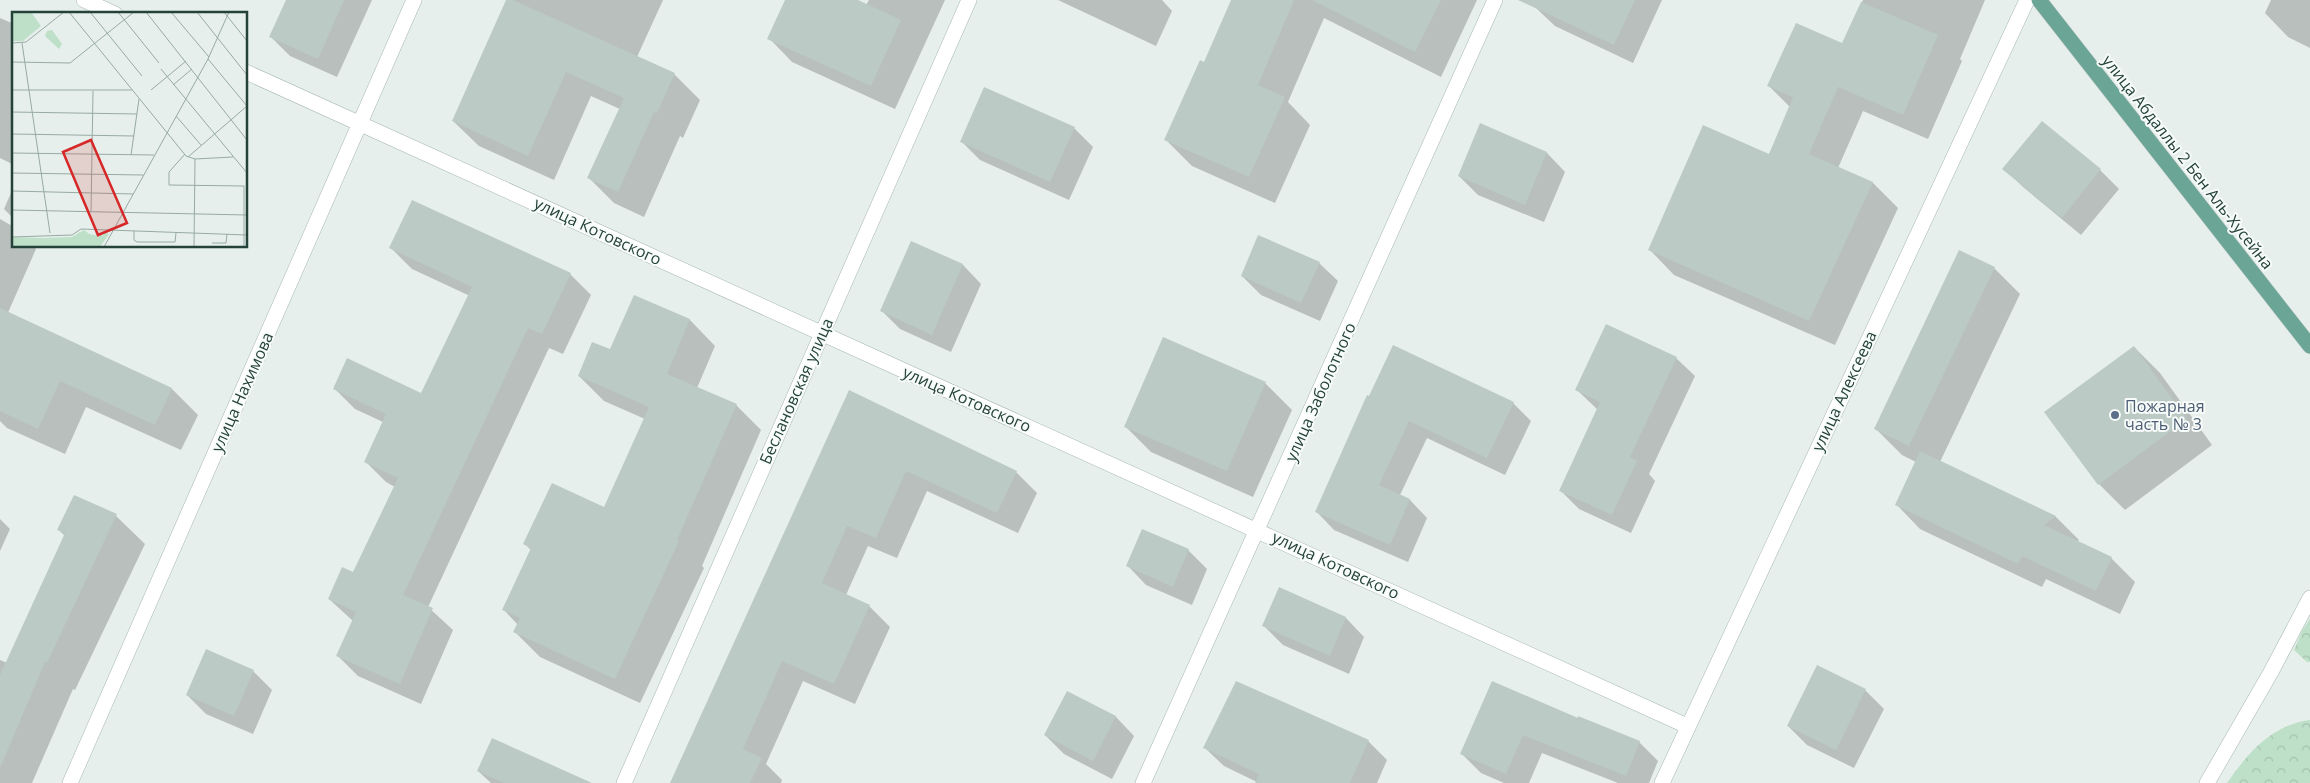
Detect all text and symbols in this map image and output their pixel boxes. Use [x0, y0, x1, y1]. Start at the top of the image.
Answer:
inset map [12, 12, 248, 248]
street label: улица Абдаллы 2 Бен Аль-Хусейна [2097, 50, 2279, 274]
street label: улица Котовского [531, 192, 665, 270]
street label: Беслановская улица [754, 315, 838, 467]
street label: улица Заболотного [1279, 319, 1361, 465]
street label: улица Алексеева [1806, 327, 1882, 455]
street label: улица Нахимова [206, 329, 278, 455]
street label: улица Котовского [899, 361, 1035, 437]
place label: Пожарная часть № 3 [2125, 395, 2205, 435]
marker: Пожарная часть № 3 [2109, 409, 2121, 421]
street label: улица Котовского [1269, 526, 1403, 604]

